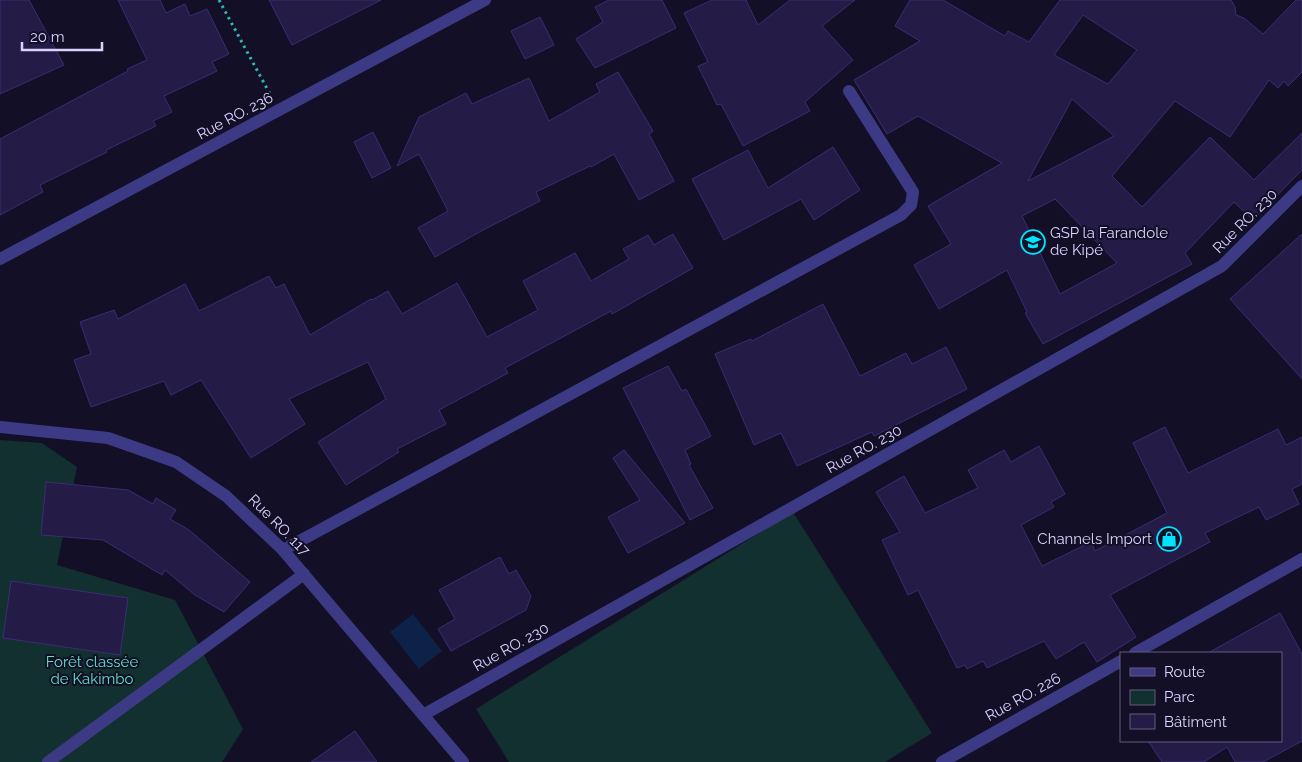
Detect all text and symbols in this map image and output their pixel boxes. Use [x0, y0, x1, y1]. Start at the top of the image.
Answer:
scale bar [22, 20, 102, 52]
text: 20 m [30, 28, 65, 46]
street label: Rue RO. 236 [194, 88, 276, 144]
street label: Rue RO. 230 [1209, 185, 1281, 257]
place label: GSP la Farandole de Kipé [1050, 224, 1168, 259]
school or university icon: GSP la Farandole de Kipé [1020, 229, 1046, 255]
street label: Rue RO. 230 [823, 421, 905, 477]
street label: Rue RO. 117 [245, 491, 313, 559]
shop icon: Channels Import [1156, 526, 1182, 552]
place label: Channels Import [1037, 530, 1152, 548]
street label: Rue RO. 230 [470, 619, 552, 675]
legend [1120, 652, 1282, 742]
park label: Forêt classée de Kakimbo [46, 653, 138, 688]
text: Route [1164, 663, 1205, 681]
street label: Rue RO. 226 [982, 669, 1064, 725]
text: Parc [1164, 688, 1195, 706]
text: Bâtiment [1164, 713, 1227, 731]

